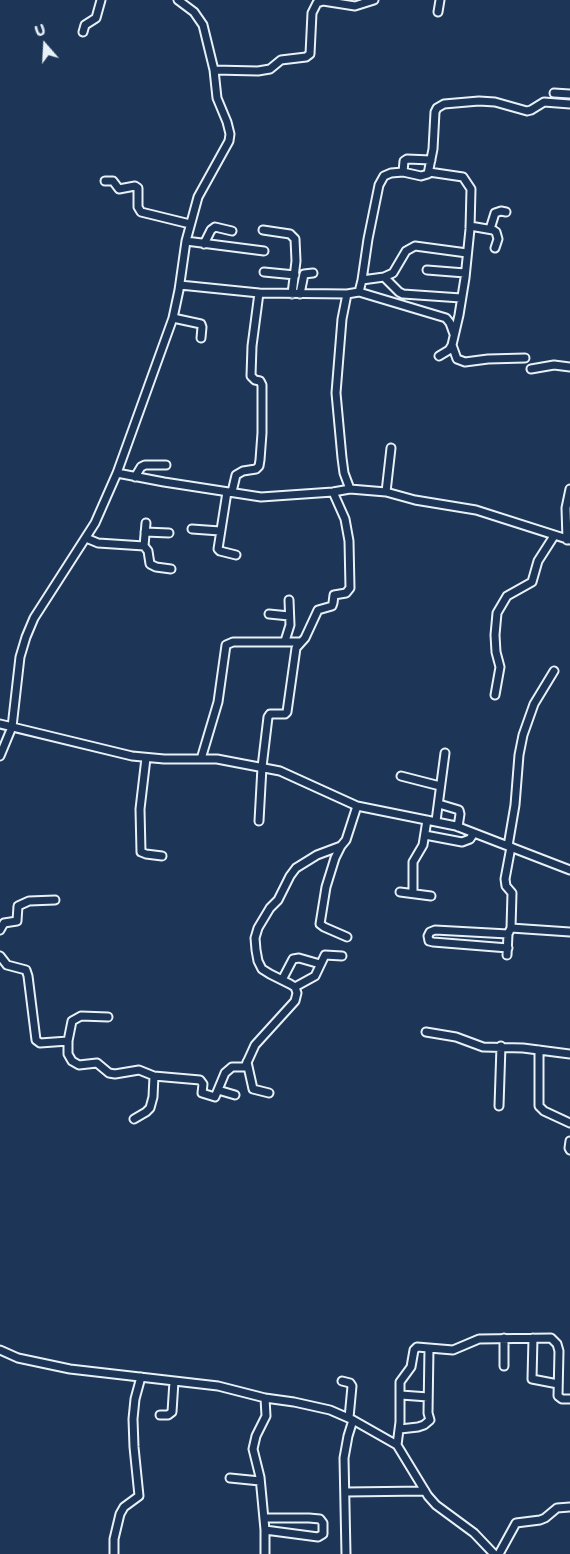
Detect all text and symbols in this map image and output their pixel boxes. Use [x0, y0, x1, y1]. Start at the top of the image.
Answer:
text: U [31, 19, 48, 42]
north arrow [20, 20, 70, 70]

